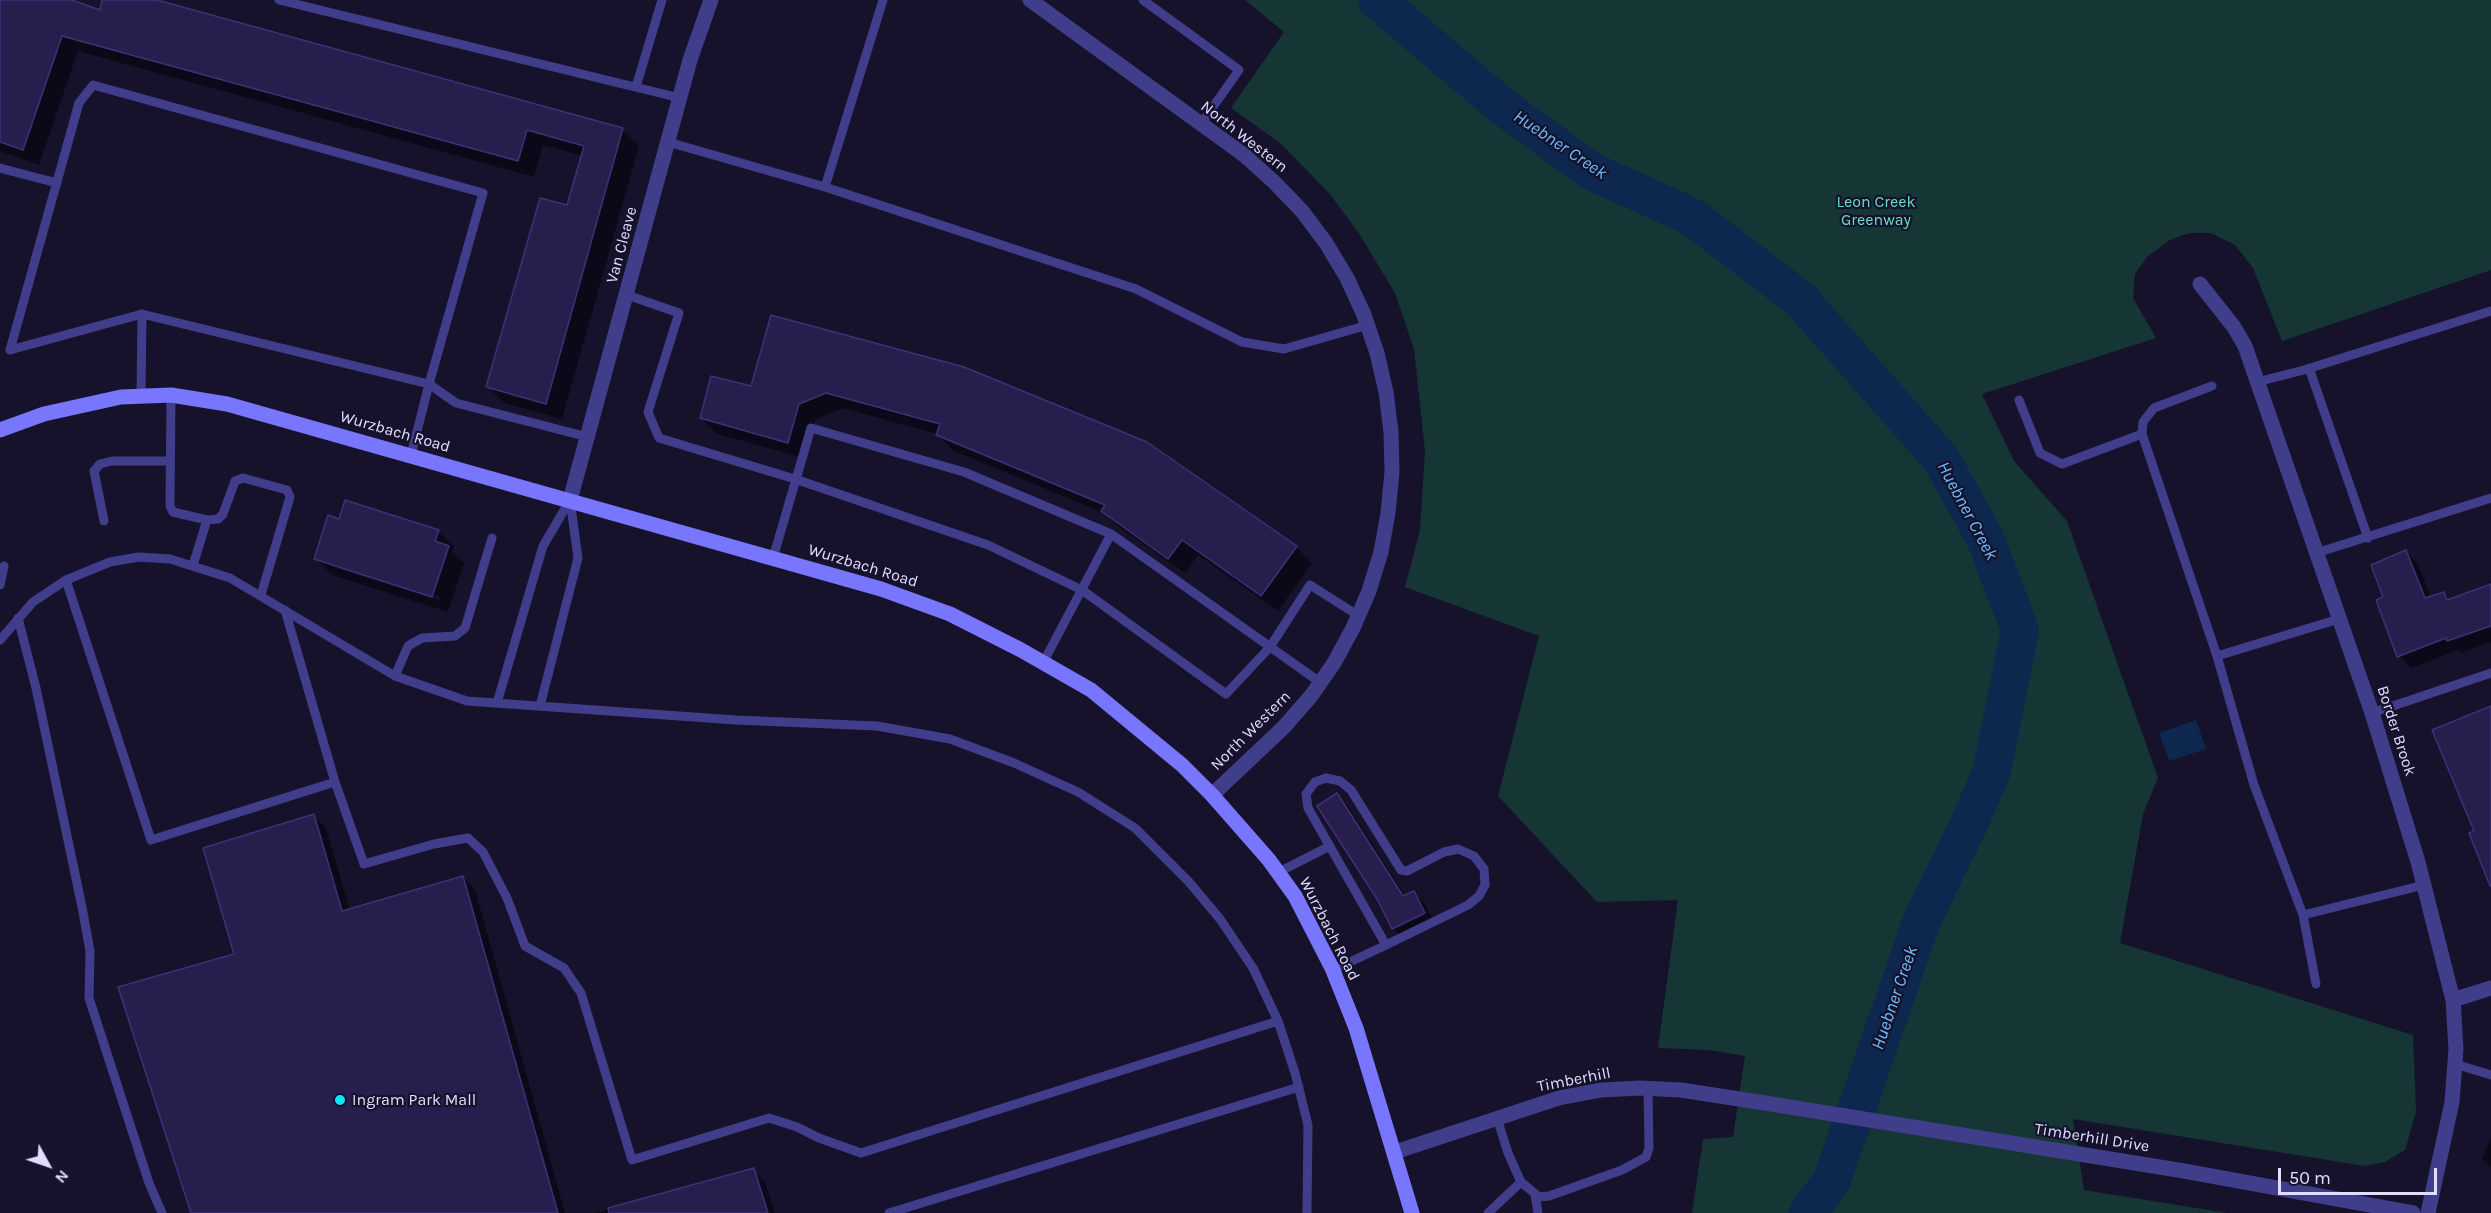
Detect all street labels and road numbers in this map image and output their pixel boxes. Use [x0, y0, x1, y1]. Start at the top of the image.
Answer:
street label: North Western [1197, 97, 1291, 177]
street label: Van Cleave [603, 205, 641, 285]
street label: Wurzbach Road [338, 407, 452, 457]
street label: Wurzbach Road [806, 540, 920, 592]
street label: Border Brook [2372, 683, 2420, 779]
street label: North Western [1207, 687, 1295, 775]
street label: Wurzbach Road [1295, 874, 1363, 984]
street label: Timberhill [1536, 1063, 1612, 1097]
street label: Timberhill Drive [2033, 1119, 2151, 1157]

